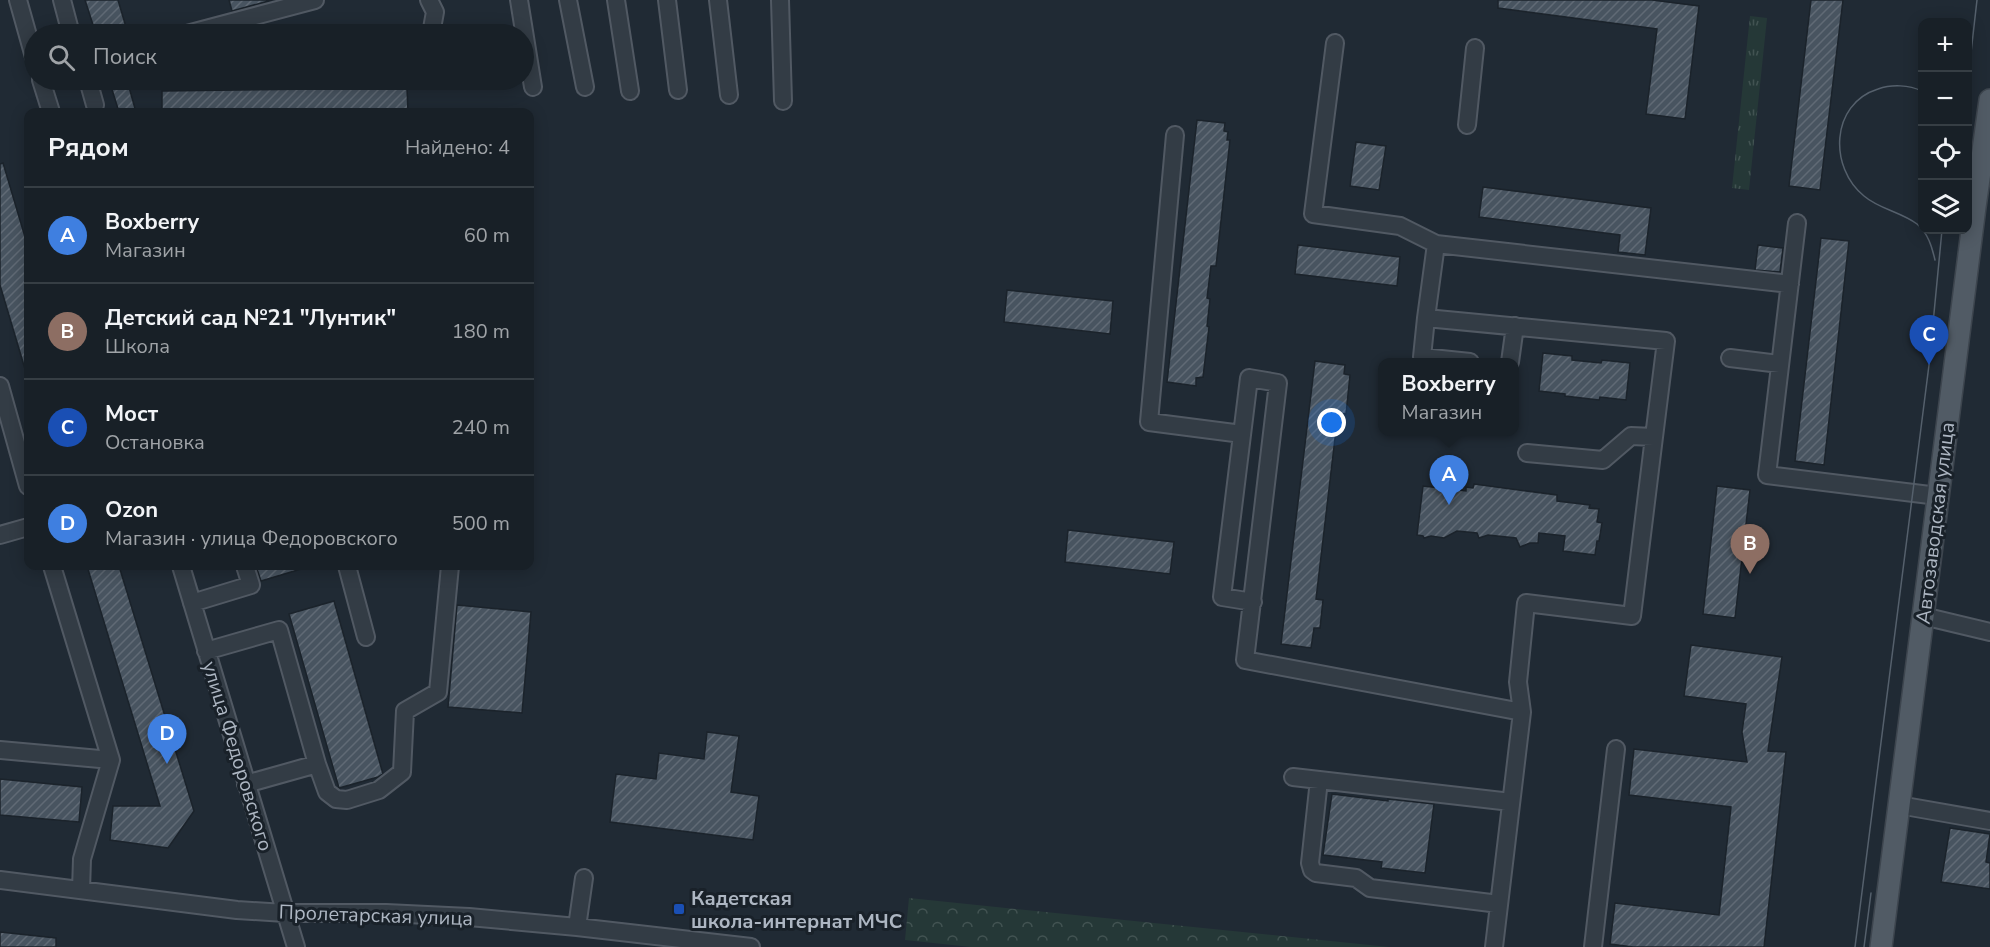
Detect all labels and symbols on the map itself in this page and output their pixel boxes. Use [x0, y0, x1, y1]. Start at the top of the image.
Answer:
pin: C [1910, 316, 1948, 365]
your location [1317, 408, 1346, 437]
street label: Автозаводская улица [1910, 421, 1961, 626]
pin: A [1430, 456, 1468, 505]
pin: B [1730, 524, 1770, 574]
street label: улица Федоровского [196, 658, 279, 854]
pin: D [148, 714, 186, 764]
place label: Кадетская школа-интернат МЧС [691, 885, 902, 935]
street label: Пролетарская улица [278, 899, 474, 932]
marker: Кадетская школа-интернат МЧС [672, 902, 686, 916]

